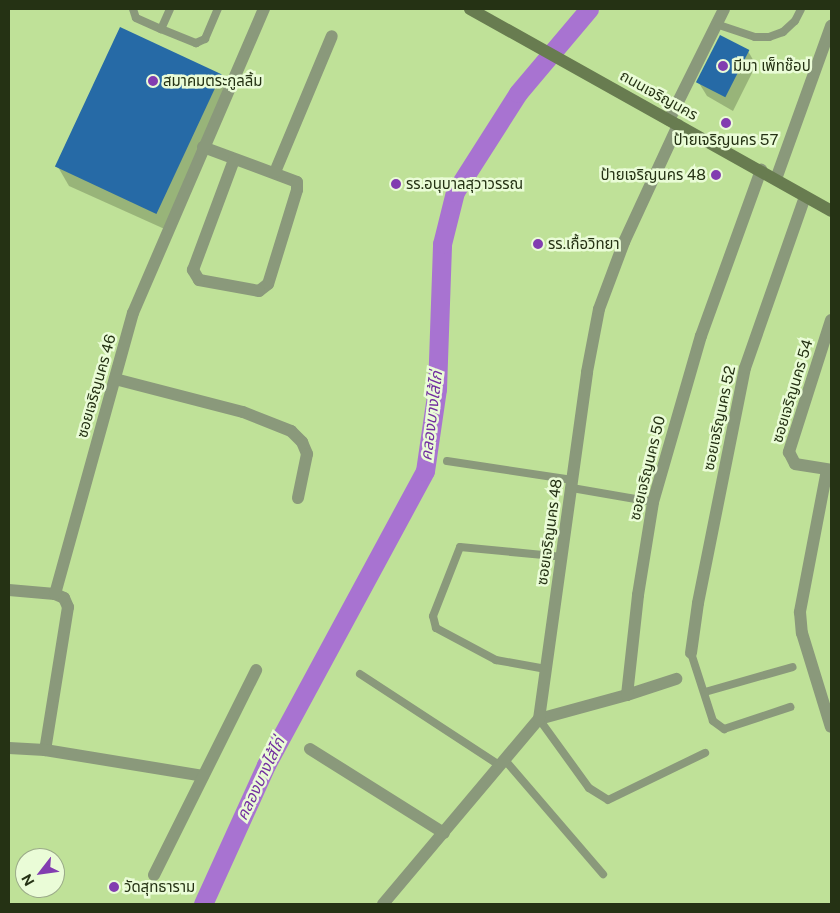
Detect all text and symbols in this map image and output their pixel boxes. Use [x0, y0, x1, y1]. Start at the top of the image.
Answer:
place label: มีมา เพ็ทช๊อป [733, 57, 811, 75]
marker: มีมา เพ็ทช๊อป [717, 60, 729, 72]
street label: ถนนเจริญนคร [617, 66, 701, 124]
place label: สมาคมตระกูลลิ้ม [163, 72, 263, 90]
marker: สมาคมตระกูลลิ้ม [147, 75, 159, 87]
marker: ป้ายเจริญนคร 57 [720, 117, 732, 129]
place label: ป้ายเจริญนคร 57 [674, 131, 778, 149]
place label: ป้ายเจริญนคร 48 [600, 166, 706, 184]
marker: ป้ายเจริญนคร 48 [710, 169, 722, 181]
place label: รร.อนุบาลสุวาวรรณ [406, 175, 523, 193]
marker: รร.อนุบาลสุวาวรรณ [390, 178, 402, 190]
place label: รร.เกื้อวิทยา [548, 235, 620, 253]
marker: รร.เกื้อวิทยา [532, 238, 544, 250]
street label: ซอยเจริญนคร 46 [73, 332, 119, 440]
street label: ซอยเจริญนคร 54 [768, 337, 816, 445]
street label: ซอยเจริญนคร 52 [699, 364, 739, 472]
water label: คลองบางไส้ไก่ [417, 370, 447, 462]
street label: ซอยเจริญนคร 50 [625, 414, 669, 522]
street label: ซอยเจริญนคร 48 [533, 478, 565, 586]
water label: คลองบางไส้ไก่ [233, 734, 289, 824]
north arrow [15, 848, 65, 898]
text: N [18, 871, 38, 889]
place label: วัดสุทธาราม [124, 878, 195, 896]
marker: วัดสุทธาราม [108, 881, 120, 893]

